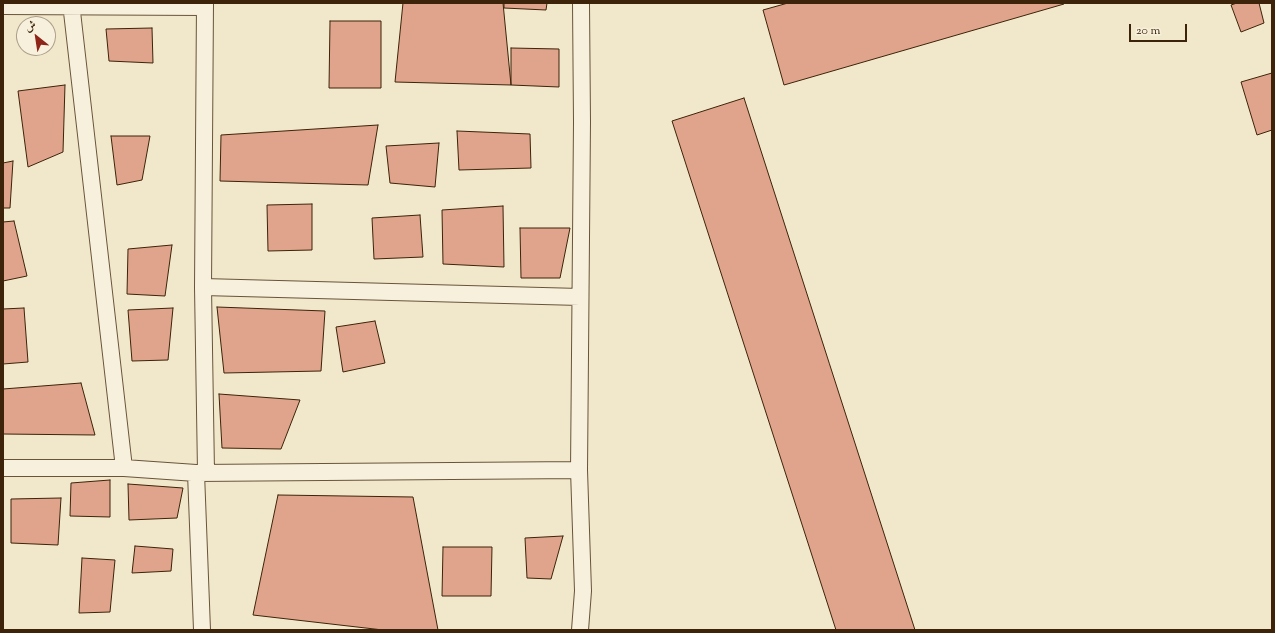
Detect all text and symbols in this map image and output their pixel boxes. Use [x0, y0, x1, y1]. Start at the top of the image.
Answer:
north arrow [16, 16, 56, 56]
scale bar [1131, 16, 1189, 42]
text: ش [22, 17, 39, 36]
text: 20 m [1136, 22, 1160, 40]

